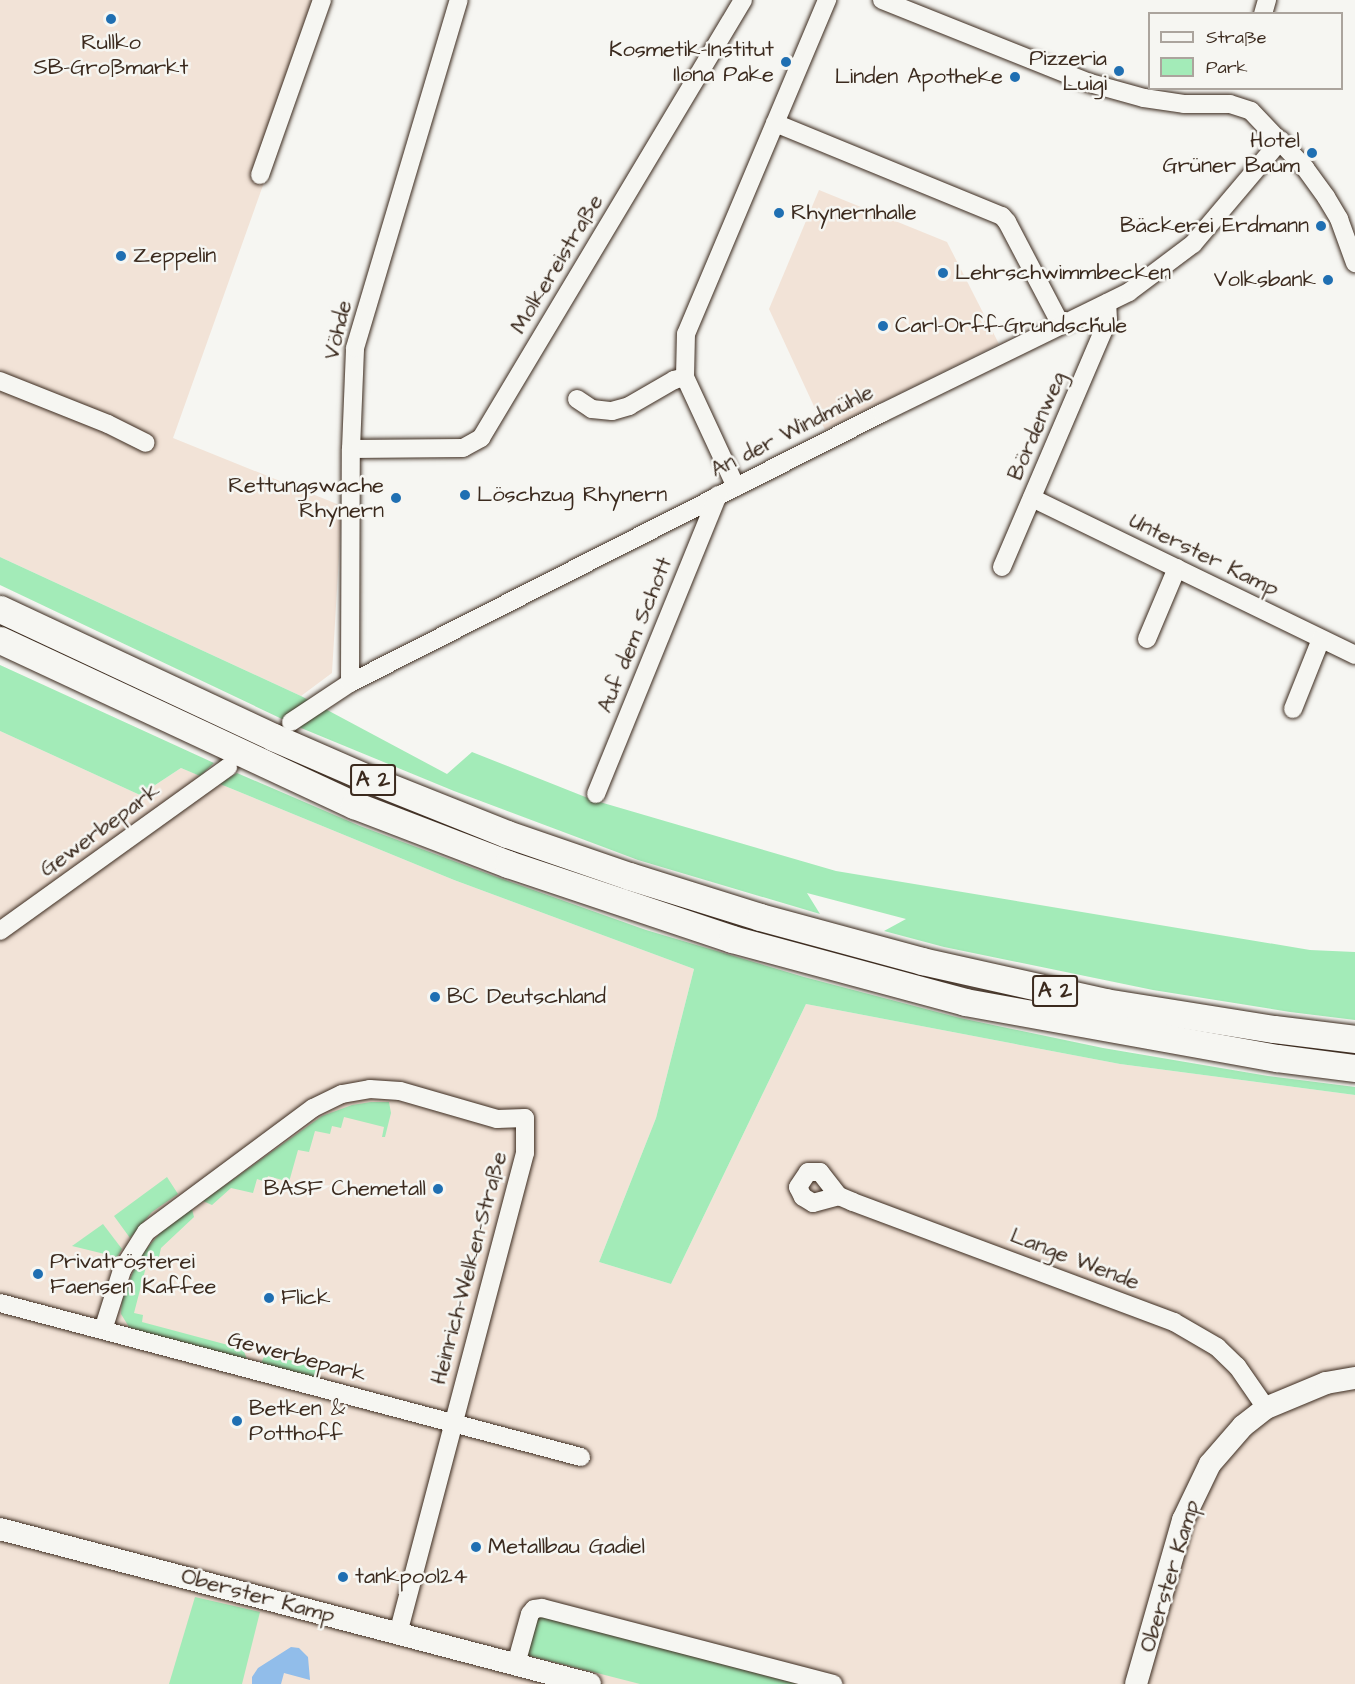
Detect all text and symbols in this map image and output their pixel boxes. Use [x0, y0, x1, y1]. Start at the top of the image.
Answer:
marker: Rullko SB-Großmarkt [104, 12, 118, 26]
legend [1148, 12, 1343, 90]
text: Straße [1206, 25, 1266, 50]
place label: Rullko SB-Großmarkt [34, 29, 188, 80]
place label: Kosmetik-Institut Ilona Pake [609, 36, 774, 88]
place label: Pizzeria Luigi [1029, 45, 1107, 96]
marker: Kosmetik-Institut Ilona Pake [779, 55, 793, 69]
text: Park [1206, 55, 1248, 80]
place label: Linden Apotheke [835, 64, 1003, 90]
marker: Pizzeria Luigi [1112, 64, 1126, 78]
marker: Linden Apotheke [1008, 70, 1022, 84]
place label: Hotel Grüner Baum [1162, 127, 1300, 178]
marker: Hotel Grüner Baum [1305, 146, 1319, 160]
street label: Molkereistraße [505, 190, 609, 338]
place label: Rhynernhalle [791, 200, 917, 226]
marker: Rhynernhalle [772, 206, 786, 220]
place label: Bäckerei Erdmann [1120, 213, 1309, 239]
marker: Bäckerei Erdmann [1314, 219, 1328, 233]
place label: Zeppelin [133, 243, 216, 269]
marker: Zeppelin [114, 249, 128, 263]
place label: Lehrschwimmbecken [955, 260, 1171, 286]
marker: Lehrschwimmbecken [936, 266, 950, 280]
place label: Volksbank [1214, 267, 1316, 293]
marker: Volksbank [1321, 273, 1335, 287]
street label: Vöhde [318, 298, 358, 362]
place label: Carl-Orff-Grundschule [895, 313, 1127, 339]
marker: Carl-Orff-Grundschule [876, 319, 890, 333]
street label: Bördenweg [1002, 368, 1072, 484]
street label: An der Windmühle [706, 379, 878, 483]
place label: Rettungswache Rhynern [228, 472, 384, 524]
place label: Löschzug Rhynern [477, 482, 667, 508]
marker: Löschzug Rhynern [458, 488, 472, 502]
marker: Rettungswache Rhynern [389, 491, 403, 505]
street label: Unterster Kamp [1125, 507, 1283, 603]
street label: Auf dem Schott [592, 553, 678, 717]
road number: A 2 [349, 762, 397, 798]
street label: Gewerbepark [35, 777, 165, 883]
road number: A 2 [1031, 973, 1079, 1009]
place label: BC Deutschland [447, 984, 606, 1010]
marker: BC Deutschland [428, 990, 442, 1004]
street label: Heinrich-Welken-Straße [425, 1149, 513, 1387]
place label: BASF Chemetall [264, 1176, 426, 1202]
marker: BASF Chemetall [431, 1182, 445, 1196]
street label: Lange Wende [1007, 1222, 1143, 1296]
place label: Privatrösterei Faensen Kaffee [50, 1248, 217, 1300]
marker: Privatrösterei Faensen Kaffee [31, 1267, 45, 1281]
place label: Flick [281, 1285, 330, 1311]
marker: Flick [262, 1291, 276, 1305]
street label: Gewerbepark [225, 1326, 369, 1388]
place label: Betken & Potthoff [249, 1395, 345, 1446]
marker: Betken & Potthoff [230, 1414, 244, 1428]
street label: Oberster Kamp [1134, 1497, 1206, 1655]
place label: Metallbau Gadiel [488, 1534, 645, 1560]
marker: Metallbau Gadiel [469, 1540, 483, 1554]
street label: Oberster Kamp [178, 1563, 338, 1629]
place label: tankpool24 [355, 1564, 468, 1590]
marker: tankpool24 [336, 1570, 350, 1584]

